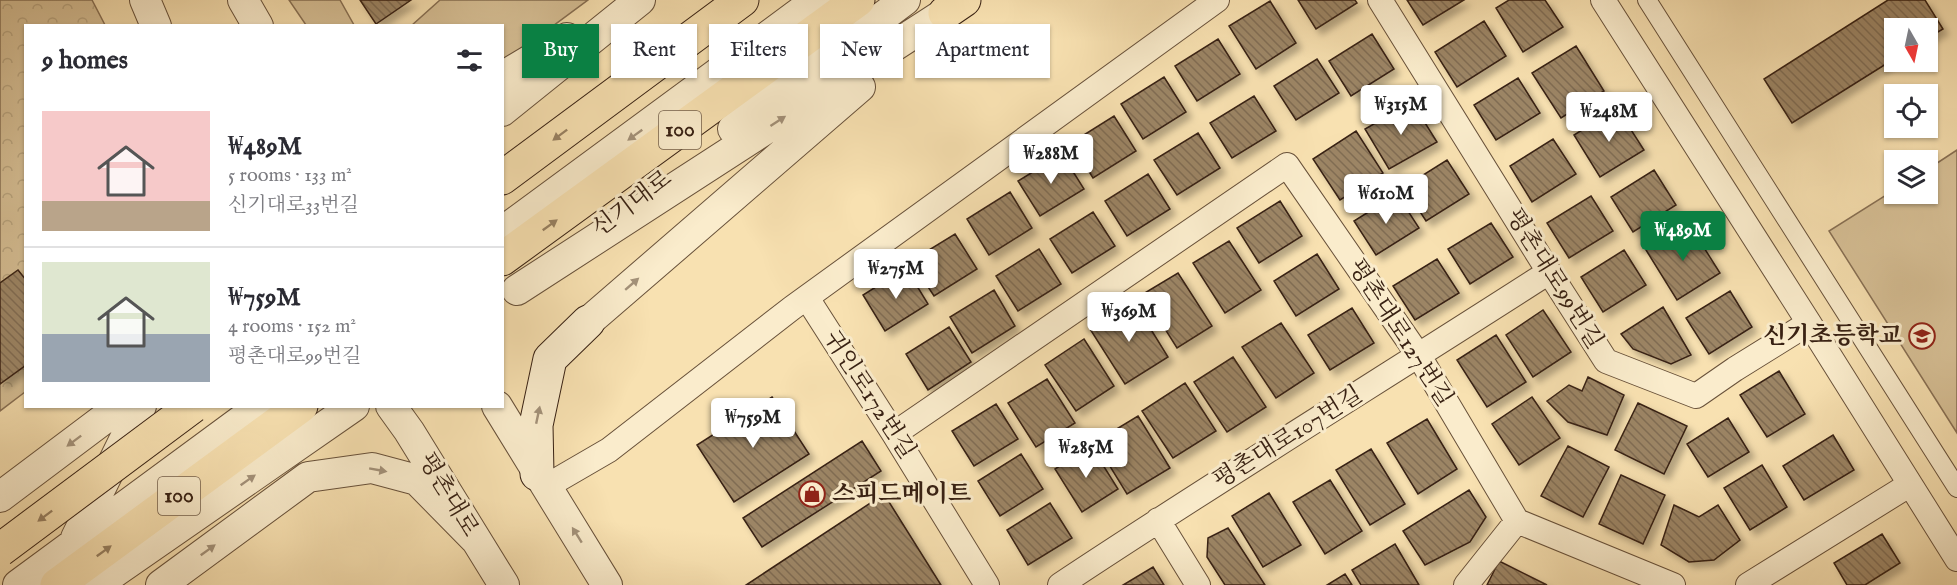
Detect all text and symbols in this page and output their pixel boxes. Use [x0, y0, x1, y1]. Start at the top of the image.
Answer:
north arrow [1884, 18, 1938, 72]
map controls [1884, 18, 1938, 204]
chip: Buy [522, 24, 599, 78]
chip: Rent [611, 24, 697, 78]
chip: Filters [709, 24, 808, 78]
chip: New [820, 24, 903, 78]
chip: Apartment [915, 24, 1050, 78]
text: 9 homes [42, 44, 128, 77]
icon: filters [453, 44, 486, 77]
button: locate [1884, 84, 1938, 138]
pin: ₩315M [1359, 85, 1443, 136]
text: ₩315M [1375, 92, 1427, 117]
pin: ₩248M [1567, 92, 1651, 143]
text: ₩248M [1580, 99, 1638, 124]
road number: 100 [659, 111, 701, 149]
one-way arrow [770, 116, 786, 127]
one-way arrow [627, 128, 642, 140]
one-way arrow [553, 129, 569, 141]
text: ₩489M [228, 130, 302, 163]
pin: ₩288M [1009, 134, 1093, 185]
icon: home [90, 135, 162, 207]
text: ₩288M [1023, 141, 1079, 166]
button: layers [1884, 150, 1938, 204]
text: 5 rooms · 133 m² [228, 163, 352, 188]
street label: 신기대로 [586, 164, 678, 244]
pin: ₩610M [1344, 174, 1428, 225]
text: ₩610M [1358, 181, 1414, 206]
text: 신기대로33번길 [228, 193, 359, 218]
street label: 평촌대로99번길 [1498, 203, 1610, 355]
pin: ₩489M [1641, 211, 1725, 262]
text: ₩489M [1655, 218, 1711, 243]
one-way arrow [541, 219, 557, 231]
pin: ₩275M [854, 249, 938, 300]
street label: 평촌대로127번길 [1341, 253, 1459, 413]
text: ₩275M [868, 256, 924, 281]
one-way arrow [624, 278, 639, 291]
text: ₩759M [228, 281, 301, 314]
icon: home [90, 286, 162, 358]
pin: ₩369M [1087, 292, 1171, 343]
text: ₩369M [1101, 299, 1157, 324]
text: 4 rooms · 152 m² [228, 314, 356, 339]
place label: 신기초등학교 [1763, 321, 1902, 352]
school or university icon: 신기초등학교 [1907, 321, 1937, 351]
street label: 귀인로172번길 [816, 325, 922, 465]
text: 평촌대로99번길 [228, 344, 361, 369]
street label: 평촌대로107번길 [1207, 380, 1369, 496]
pin: ₩759M [711, 398, 795, 449]
text: ₩759M [725, 405, 781, 430]
one-way arrow [534, 406, 543, 425]
pin: ₩285M [1044, 428, 1128, 479]
one-way arrow [67, 435, 82, 447]
text: ₩285M [1058, 435, 1114, 460]
street label: 평촌대로 [411, 447, 485, 543]
one-way arrow [369, 466, 388, 475]
one-way arrow [239, 474, 255, 486]
road number: 100 [158, 477, 200, 515]
shop icon: 스피드메이트 [797, 479, 827, 509]
place label: 스피드메이트 [832, 479, 971, 510]
one-way arrow [38, 510, 53, 522]
one-way arrow [571, 527, 582, 543]
one-way arrow [200, 544, 216, 557]
one-way arrow [96, 545, 111, 557]

